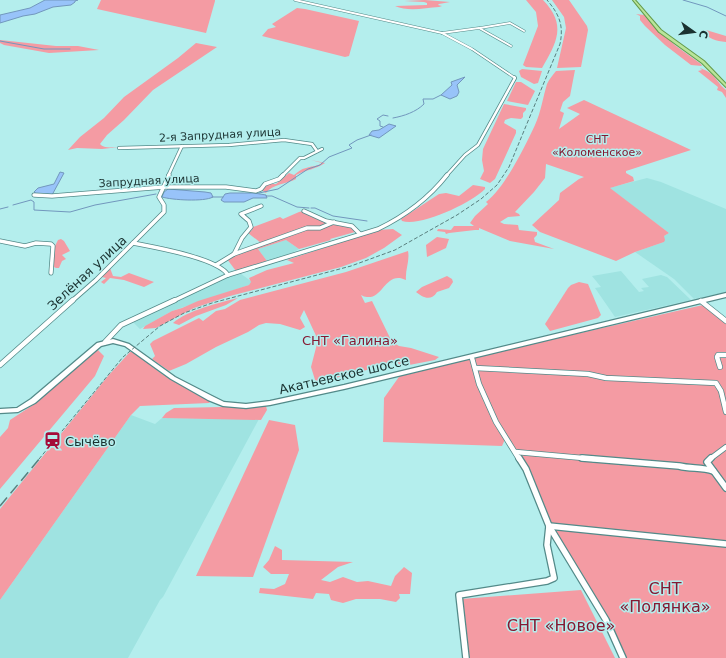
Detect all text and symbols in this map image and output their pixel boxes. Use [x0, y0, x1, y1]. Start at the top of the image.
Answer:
north arrow [674, 12, 714, 52]
text: С [696, 29, 711, 40]
street label: 2-я Запрудная улица [159, 125, 281, 145]
park label: СНТ «Коломенское» [552, 133, 642, 159]
street label: Запрудная улица [98, 172, 200, 190]
street label: Зелёная улица [44, 233, 130, 313]
park label: СНТ «Галина» [302, 333, 398, 348]
street label: Акатьевское шоссе [278, 353, 410, 397]
station icon: Сычёво [42, 431, 62, 451]
place label: Сычёво [65, 434, 116, 449]
park label: СНТ «Полянка» [619, 579, 711, 616]
park label: СНТ «Новое» [507, 616, 615, 635]

